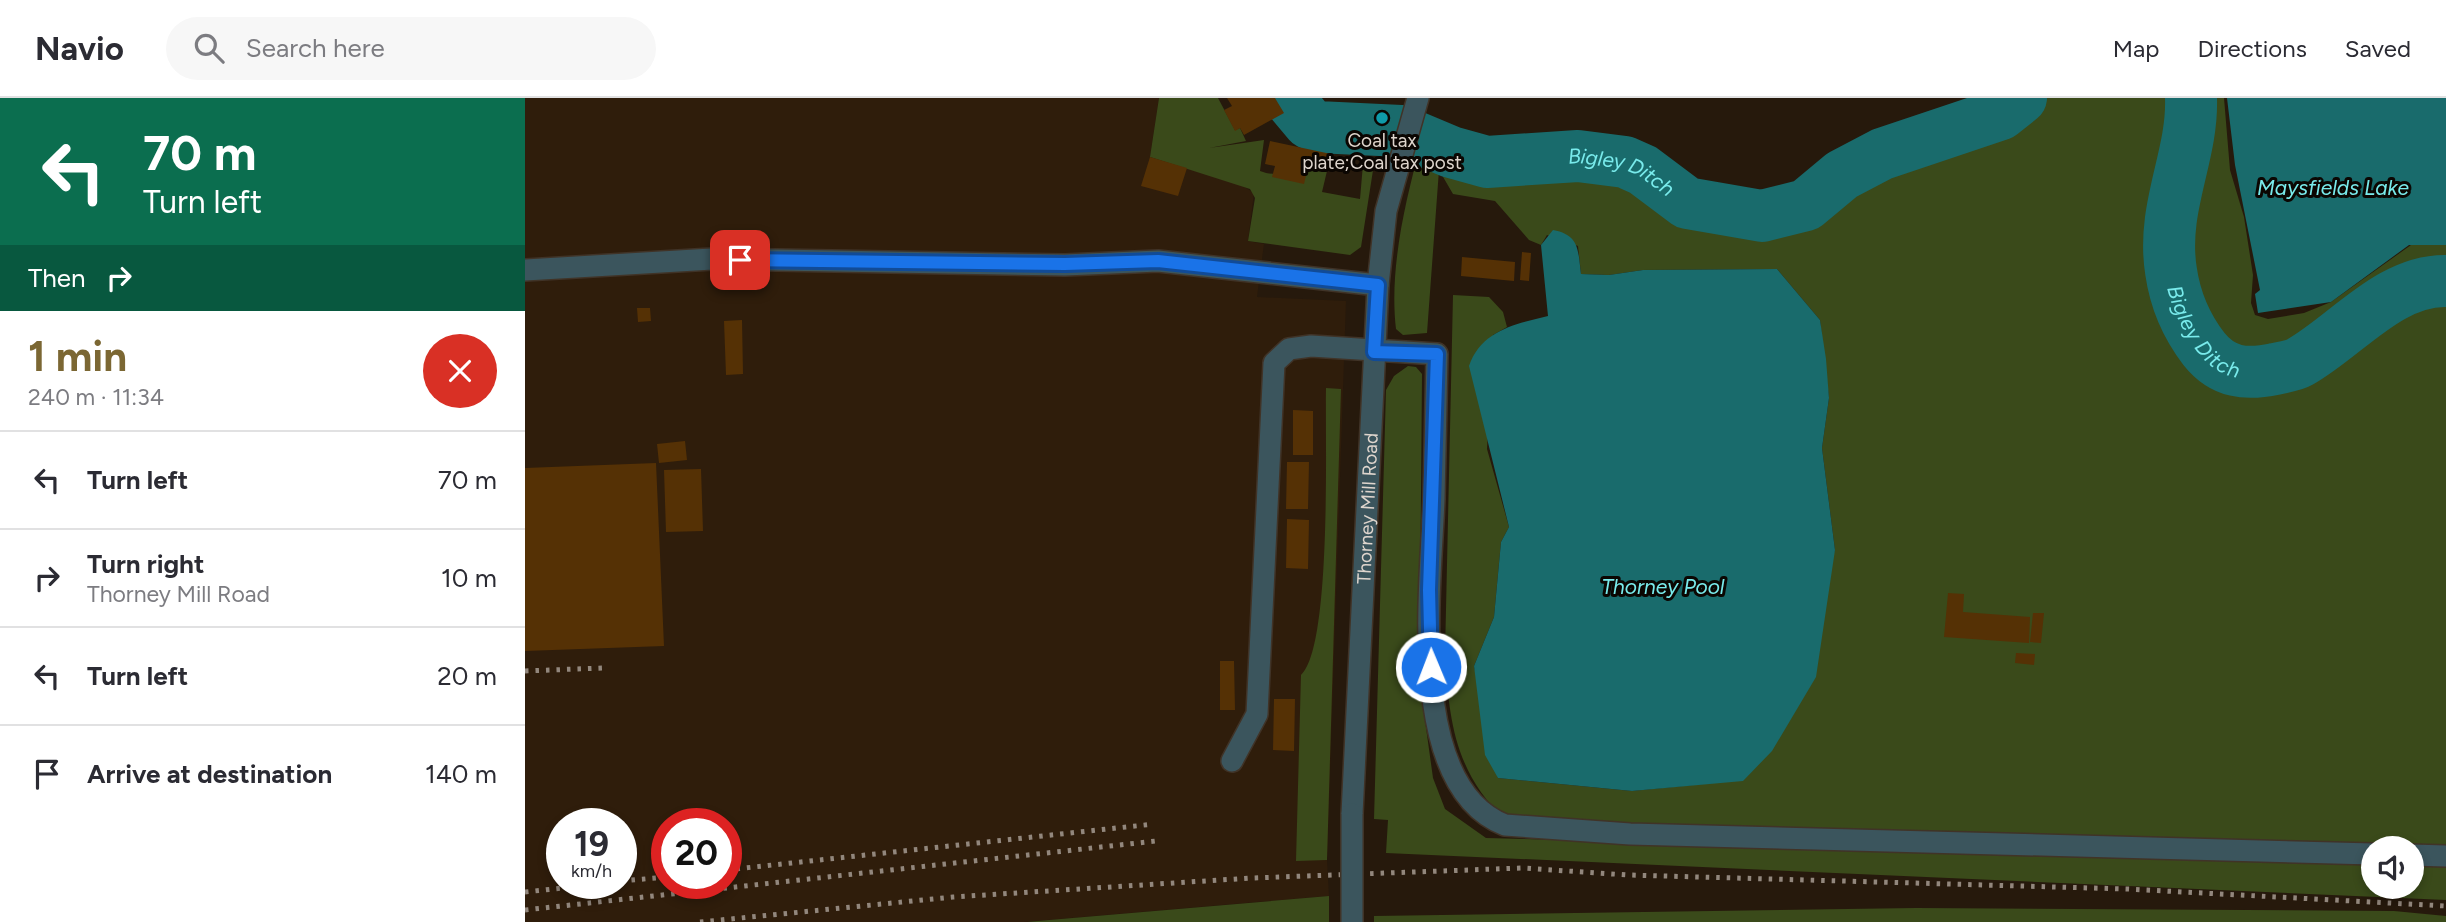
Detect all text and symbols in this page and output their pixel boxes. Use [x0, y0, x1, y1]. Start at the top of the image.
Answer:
search box [166, 17, 656, 80]
text: Navio [35, 29, 124, 68]
icon: search [190, 29, 228, 67]
text: Search here [246, 32, 385, 64]
text: Map [2113, 34, 2159, 63]
text: Directions [2197, 34, 2307, 63]
text: Saved [2345, 34, 2411, 63]
marker: Coal tax plate;Coal tax post [1374, 110, 1390, 126]
text: 70 m [143, 123, 256, 182]
icon: left [28, 126, 119, 217]
place label: Coal tax plate;Coal tax post [1302, 129, 1462, 174]
water label: Bigley Ditch [1567, 143, 1680, 201]
water label: Maysfields Lake [2257, 175, 2409, 200]
text: Turn left [143, 183, 262, 221]
pin [710, 230, 770, 290]
icon: arrive [721, 241, 759, 279]
icon: right [100, 259, 138, 297]
text: Then [28, 262, 86, 294]
water label: Bigley Ditch [2162, 283, 2243, 383]
text: 1 min [28, 331, 127, 382]
button: close [423, 334, 497, 408]
text: 240 m · 11:34 [28, 383, 164, 411]
street label: Thorney Mill Road [1352, 432, 1383, 585]
icon: left [28, 461, 66, 499]
text: Turn left [87, 464, 188, 496]
text: 70 m [438, 464, 497, 496]
text: Turn right [87, 548, 204, 580]
icon: right [28, 559, 66, 597]
text: 10 m [441, 562, 497, 594]
water label: Thorney Pool [1601, 574, 1725, 599]
text: Thorney Mill Road [87, 580, 270, 608]
position arrow [1394, 630, 1468, 704]
icon: left [28, 657, 66, 695]
text: Turn left [87, 660, 188, 692]
text: 20 m [437, 660, 497, 692]
icon: arrive [28, 755, 66, 793]
text: Arrive at destination [87, 758, 332, 790]
text: 140 m [425, 758, 497, 790]
speed limit sign: 20 [651, 808, 742, 899]
text: 19 [574, 823, 609, 865]
map controls [2361, 836, 2424, 899]
button: sound [2361, 836, 2424, 899]
text: km/h [571, 860, 612, 882]

